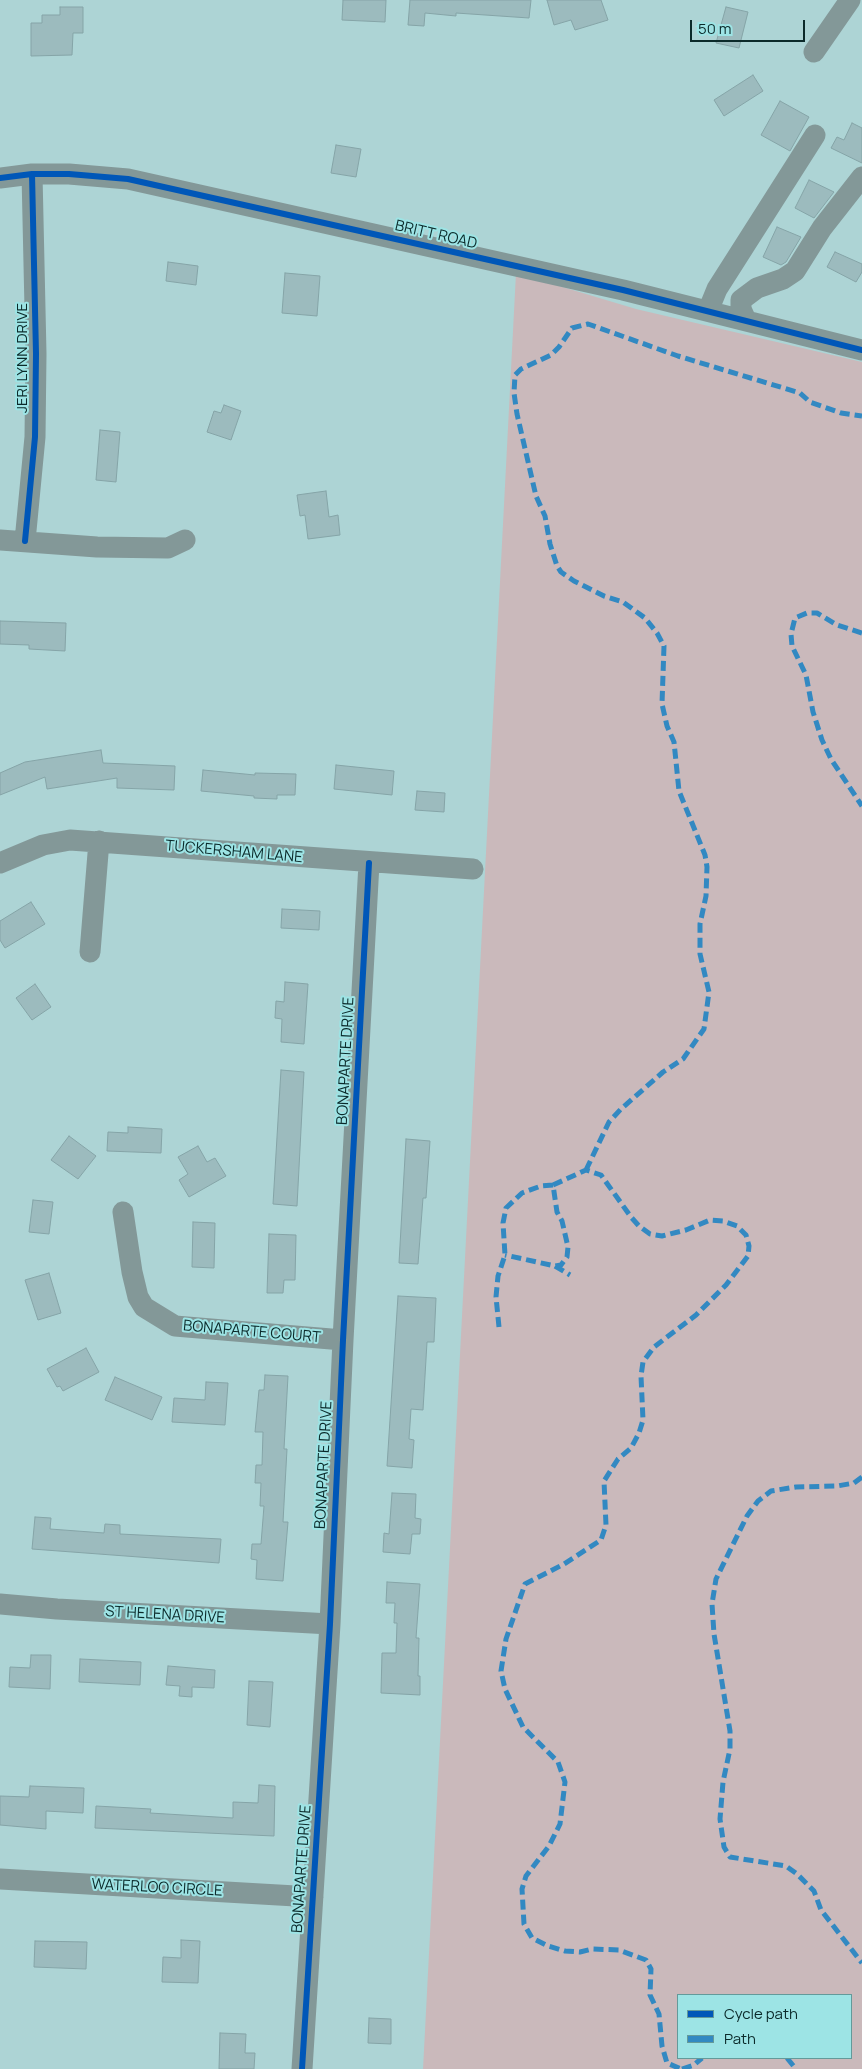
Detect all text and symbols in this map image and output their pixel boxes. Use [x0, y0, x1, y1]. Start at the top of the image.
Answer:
scale bar [692, 10, 807, 42]
text: 50 m [698, 18, 732, 39]
street label: BRITT ROAD [393, 217, 479, 253]
street label: JERI LYNN DRIVE [14, 303, 32, 413]
street label: TUCKERSHAM LANE [165, 837, 303, 867]
street label: BONAPARTE DRIVE [334, 997, 358, 1125]
street label: BONAPARTE COURT [182, 1317, 322, 1347]
street label: BONAPARTE DRIVE [312, 1401, 336, 1529]
street label: ST HELENA DRIVE [105, 1603, 225, 1627]
street label: BONAPARTE DRIVE [289, 1804, 315, 1934]
street label: WATERLOO CIRCLE [91, 1876, 223, 1900]
legend [677, 1994, 852, 2059]
text: Cycle path [724, 2003, 798, 2024]
text: Path [724, 2028, 756, 2049]

